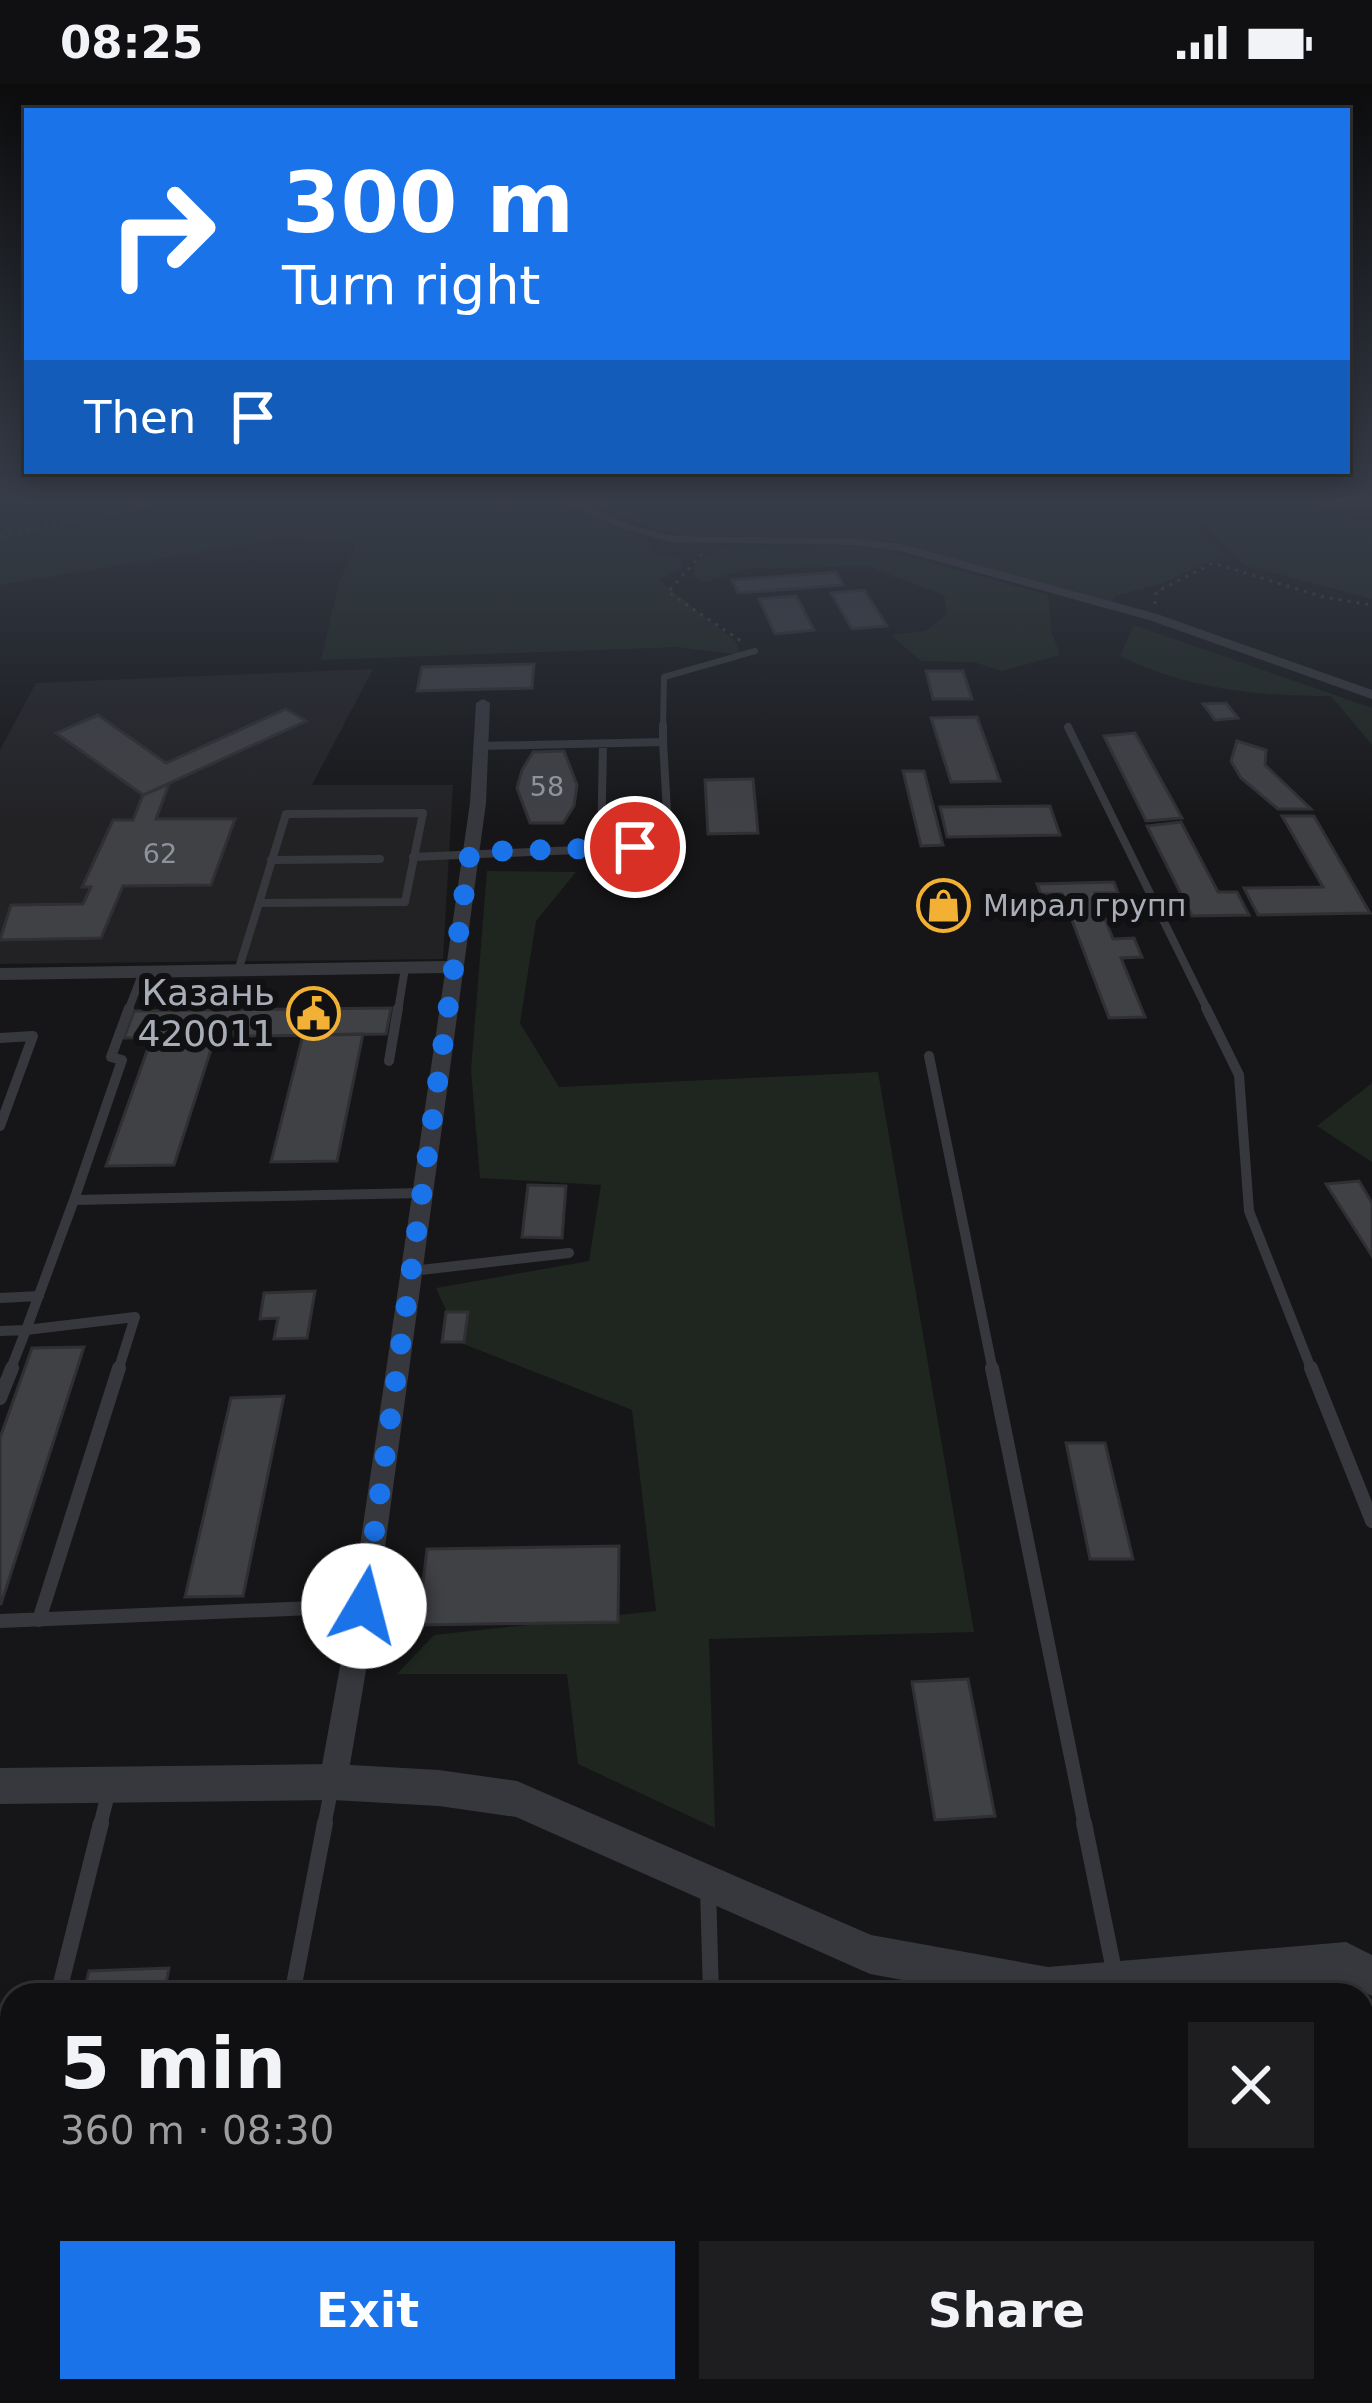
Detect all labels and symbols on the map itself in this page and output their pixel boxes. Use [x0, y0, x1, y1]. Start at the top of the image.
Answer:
house number: 58 [530, 771, 564, 802]
pin [584, 796, 686, 898]
house number: 62 [143, 838, 177, 869]
shop icon: Мирал групп [916, 877, 972, 933]
place label: Мирал групп [983, 888, 1186, 923]
place label: Казань 420011 [138, 972, 275, 1054]
public building icon: Казань 420011 [286, 985, 342, 1041]
position arrow [301, 1543, 427, 1669]

